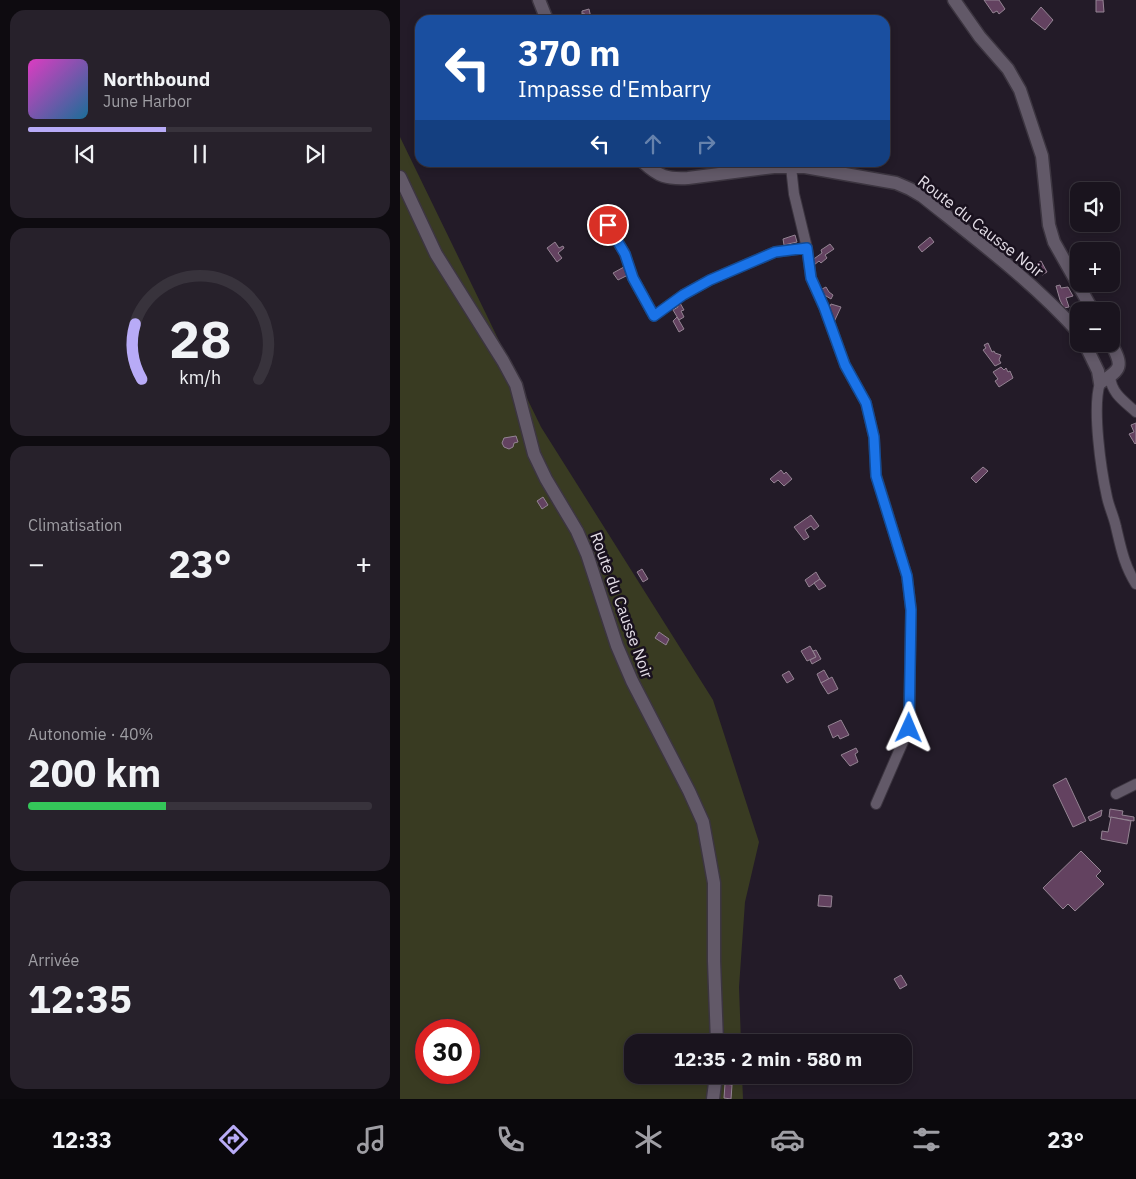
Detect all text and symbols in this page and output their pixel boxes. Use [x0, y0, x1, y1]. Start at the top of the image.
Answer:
text: 370 m [518, 30, 621, 76]
icon: left [435, 35, 500, 100]
text: Northbound [103, 67, 210, 91]
text: Impasse d'Embarry [518, 74, 711, 103]
text: June Harbor [103, 91, 192, 111]
icon: left [586, 130, 614, 158]
icon: ahead [639, 130, 667, 158]
icon: right [692, 130, 720, 158]
icon: previous [71, 140, 99, 168]
icon: pause [186, 140, 214, 168]
icon: next [301, 140, 329, 168]
street label: Route du Causse Noir [914, 171, 1048, 281]
map controls [1070, 182, 1120, 352]
button: sound [1070, 182, 1120, 232]
pin [587, 204, 629, 246]
icon: arrive [594, 211, 622, 239]
button: + [1070, 242, 1120, 292]
button: − [1070, 302, 1120, 352]
text: 28 [169, 305, 231, 372]
text: km/h [179, 366, 221, 389]
text: Climatisation [28, 515, 122, 535]
street label: Route du Causse Noir [586, 529, 658, 681]
text: 23° [168, 539, 232, 588]
text: − [28, 545, 45, 582]
text: + [355, 545, 372, 582]
position arrow [882, 701, 934, 753]
text: Autonomie · 40% [28, 724, 153, 744]
text: 200 km [28, 748, 161, 797]
text: Arrivée [28, 950, 79, 970]
text: 12:35 [28, 974, 132, 1023]
speed limit sign: 30 [415, 1019, 480, 1084]
text: 12:35 · 2 min · 580 m [674, 1047, 862, 1071]
icon: directions [216, 1122, 251, 1157]
icon: music [354, 1122, 389, 1157]
icon: phone [493, 1122, 528, 1157]
icon: climate [631, 1122, 666, 1157]
icon: car [770, 1122, 805, 1157]
icon: filters [909, 1122, 944, 1157]
text: 12:33 [52, 1125, 112, 1154]
text: 23° [1047, 1125, 1084, 1154]

